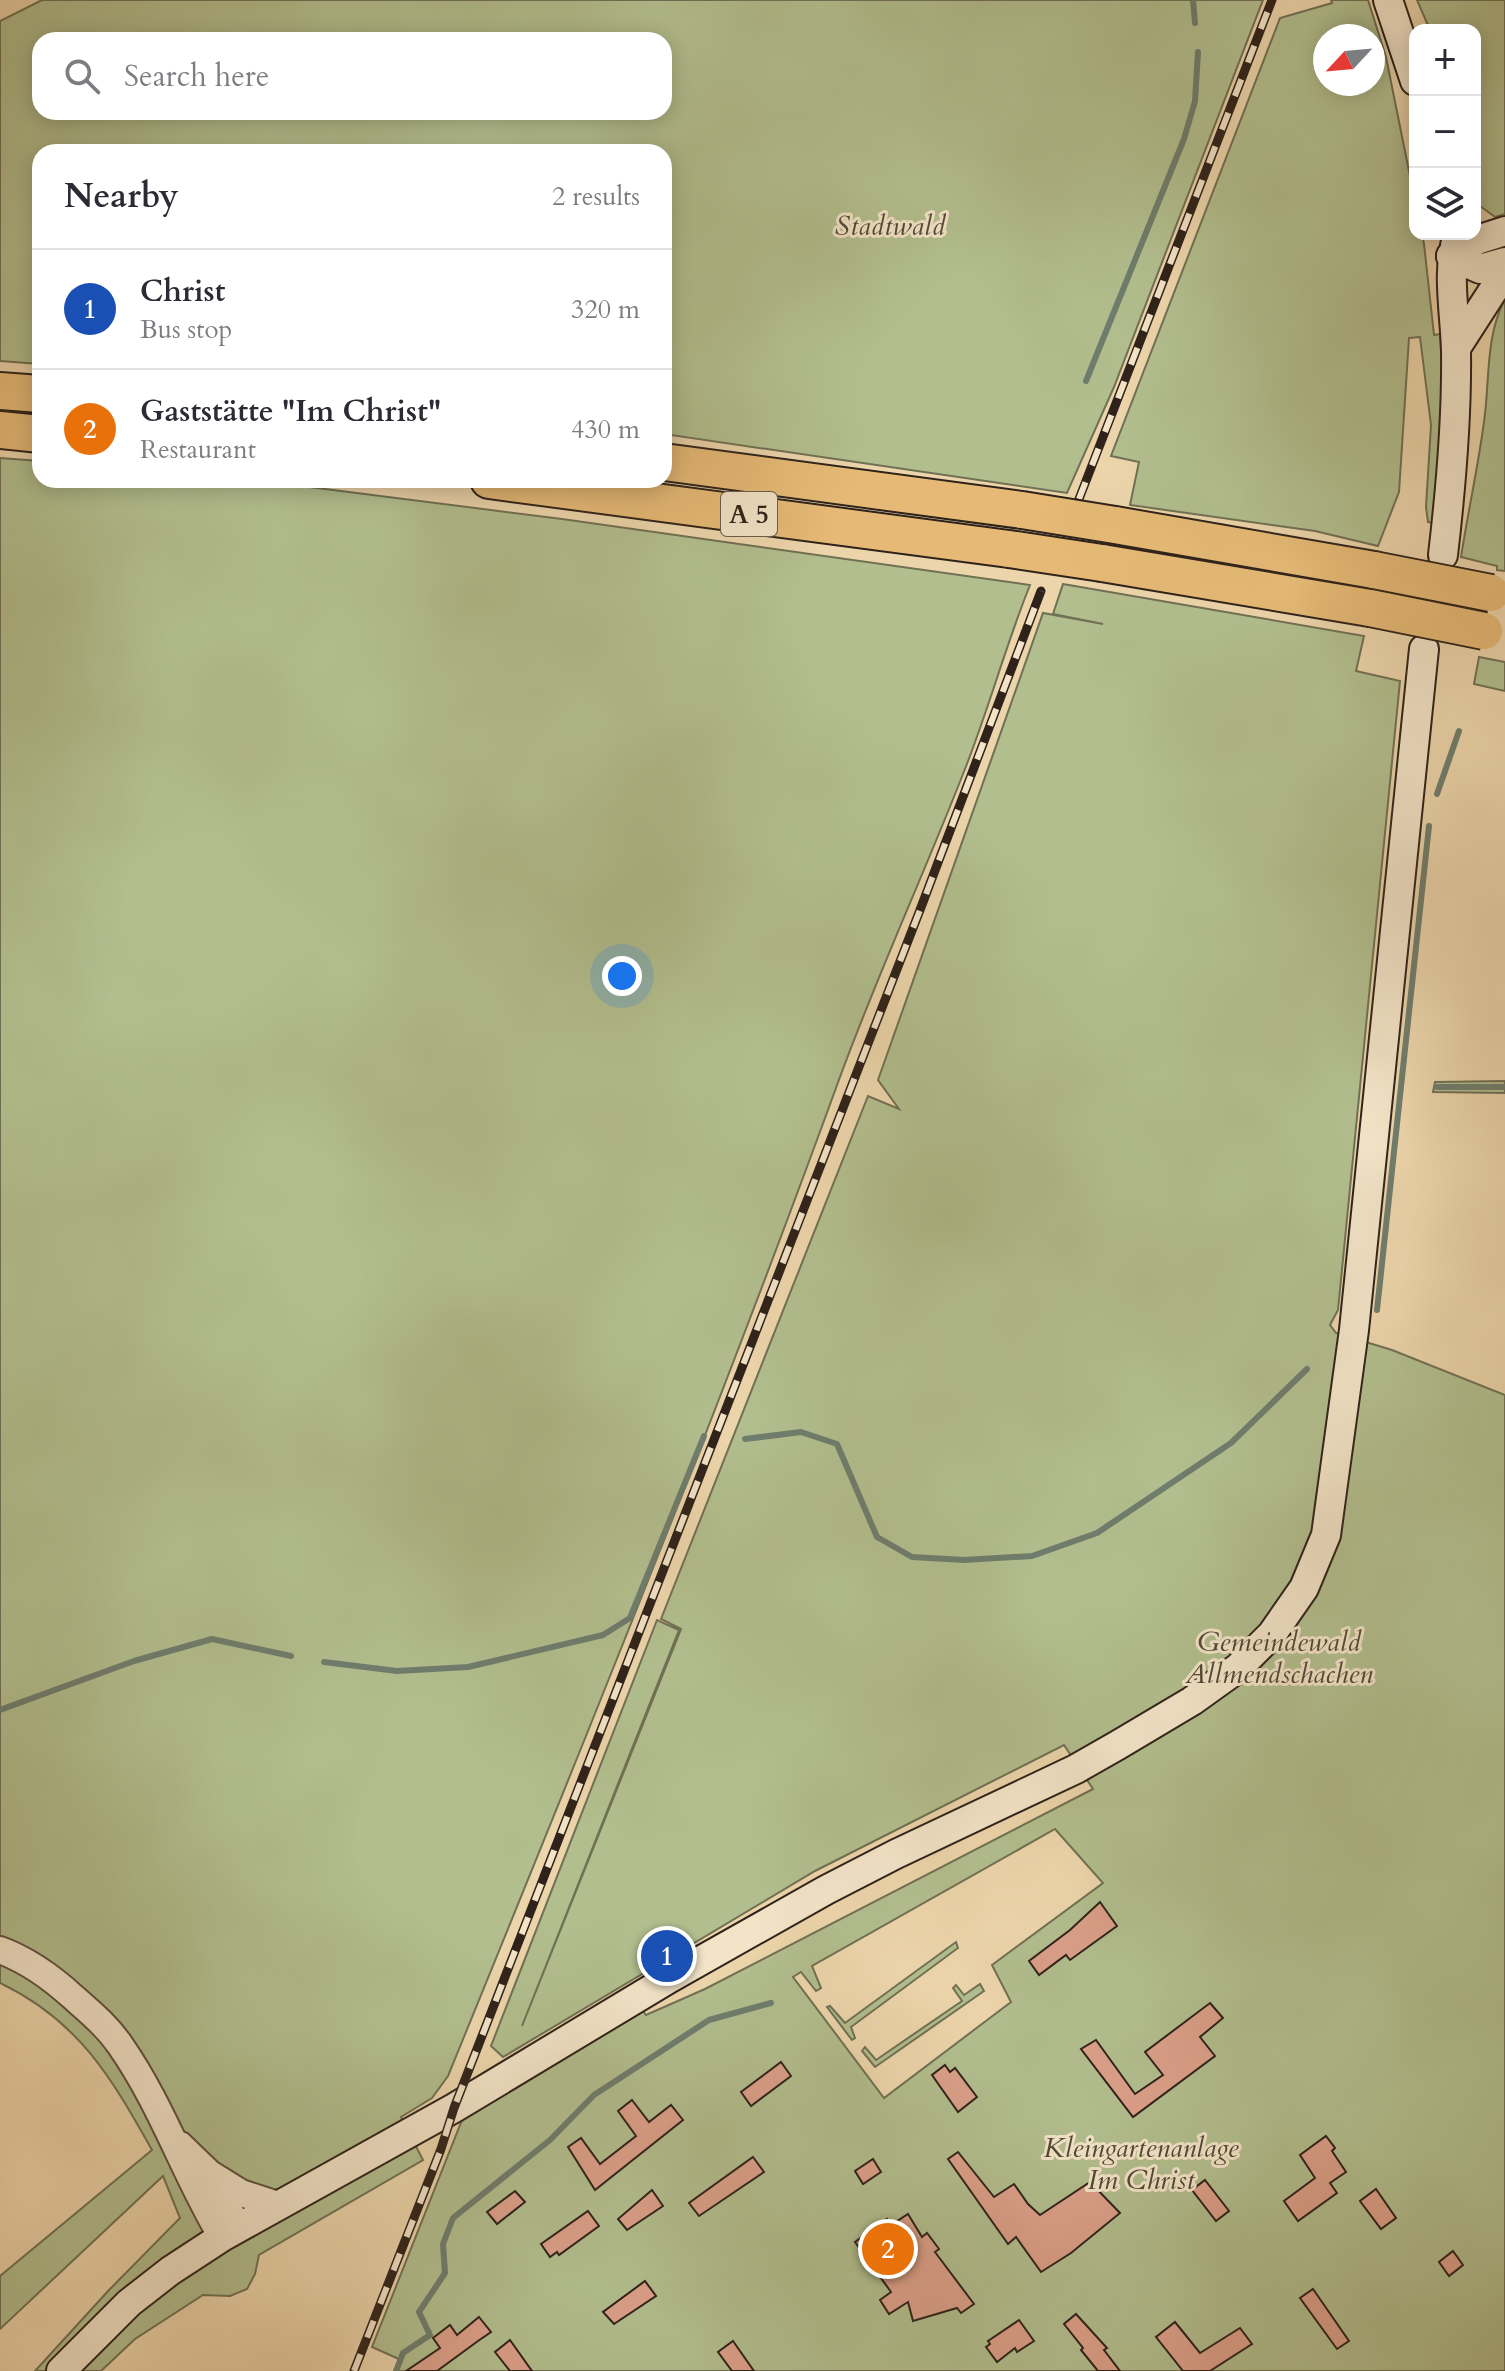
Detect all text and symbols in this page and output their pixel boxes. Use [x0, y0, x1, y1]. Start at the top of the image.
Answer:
north arrow [1313, 24, 1385, 96]
map controls [1409, 24, 1481, 240]
button: + [1409, 24, 1481, 96]
search box [32, 32, 672, 120]
icon: search [60, 54, 104, 98]
text: Search here [124, 56, 269, 97]
button: − [1409, 96, 1481, 168]
button: layers [1409, 168, 1481, 240]
text: Nearby [64, 173, 179, 219]
text: 2 results [552, 179, 640, 214]
park label: Stadtwald [835, 207, 947, 245]
text: Christ [140, 271, 225, 312]
text: 1 [83, 292, 97, 327]
text: 320 m [571, 292, 640, 327]
text: Bus stop [140, 312, 232, 347]
text: Gaststätte "Im Christ" [140, 391, 441, 432]
text: 2 [83, 412, 97, 447]
text: 430 m [571, 412, 640, 447]
text: Restaurant [140, 432, 256, 467]
road number: A 5 [721, 492, 777, 536]
your location [602, 956, 642, 996]
park label: Gemeindewald Allmendschachen [1184, 1623, 1373, 1693]
pin: 1 [641, 1926, 693, 1986]
park label: Kleingartenanlage Im Christ [1043, 2129, 1239, 2199]
pin: 2 [862, 2219, 914, 2279]

